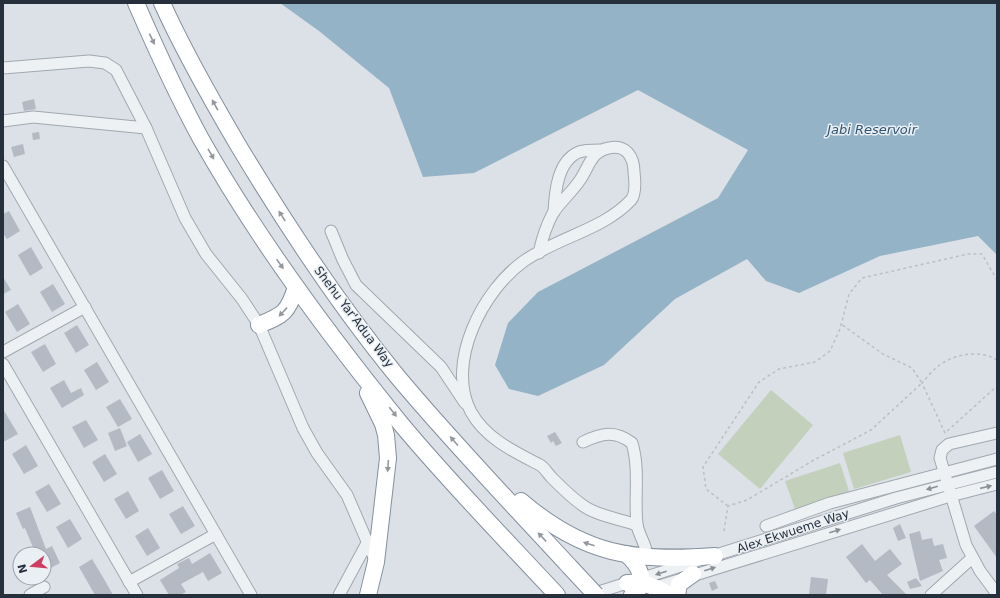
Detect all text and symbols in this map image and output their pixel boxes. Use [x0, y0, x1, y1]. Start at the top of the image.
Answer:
one-way arrow [149, 33, 155, 44]
one-way arrow [212, 99, 219, 111]
water label: Jabi Reservoir [824, 122, 918, 137]
one-way arrow [207, 149, 214, 160]
one-way arrow [278, 211, 286, 221]
one-way arrow [276, 259, 284, 270]
street label: Shehu Yar'Adua Way [311, 264, 397, 370]
one-way arrow [279, 307, 288, 317]
one-way arrow [388, 407, 397, 418]
one-way arrow [450, 436, 459, 446]
one-way arrow [384, 460, 391, 472]
one-way arrow [980, 484, 992, 490]
one-way arrow [926, 485, 938, 491]
street label: Alex Ekwueme Way [735, 506, 851, 556]
one-way arrow [829, 528, 841, 534]
one-way arrow [538, 532, 547, 542]
one-way arrow [582, 541, 594, 547]
north arrow [12, 546, 52, 586]
text: N [15, 562, 30, 575]
one-way arrow [704, 566, 716, 572]
one-way arrow [655, 570, 667, 576]

